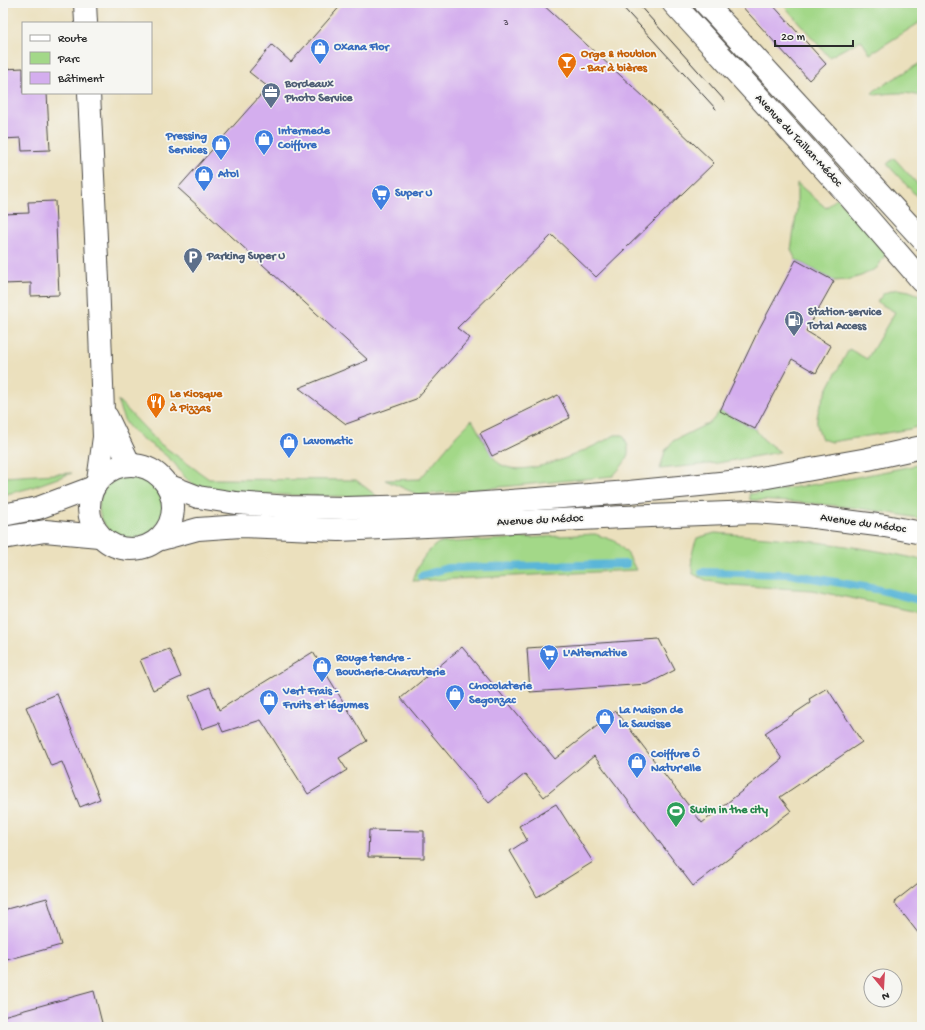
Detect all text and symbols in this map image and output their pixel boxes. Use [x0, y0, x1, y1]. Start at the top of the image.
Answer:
house number: 3 [502, 17, 509, 29]
legend [22, 22, 152, 94]
scale bar [775, 22, 853, 48]
text: 20 m [781, 31, 806, 45]
text: Route [58, 33, 88, 47]
shop icon: Oxana Flor [309, 37, 331, 65]
place label: Oxana Flor [334, 41, 390, 55]
place label: Orge & Houblon - Bar à bières [581, 48, 657, 76]
bar icon: Orge & Houblon - Bar à bières [556, 51, 578, 79]
text: Parc [57, 53, 81, 67]
text: Bâtiment [57, 73, 105, 87]
place label: Bordeaux Photo Service [284, 78, 353, 106]
office icon: Bordeaux Photo Service [260, 81, 282, 109]
street label: Avenue du Taillan-Médoc [751, 92, 845, 191]
place label: Intermede Coiffure [277, 125, 331, 153]
shop icon: Intermede Coiffure [253, 128, 275, 156]
place label: Pressing Services [165, 130, 208, 158]
shop icon: Pressing Services [210, 133, 232, 161]
shop icon: Atol [193, 164, 215, 192]
place label: Atol [217, 168, 239, 182]
supermarket icon: Super U [370, 183, 392, 211]
place label: Super U [395, 187, 432, 201]
parking icon: Parking Super U [182, 246, 204, 274]
place label: Parking Super U [206, 250, 285, 264]
place label: Station-service Total Access [807, 306, 882, 334]
fuel station icon: Station-service Total Access [783, 309, 805, 337]
place label: Le Kiosque à Pizzas [169, 388, 223, 416]
restaurant icon: Le Kiosque à Pizzas [145, 391, 167, 419]
shop icon: Lavomatic [278, 431, 300, 459]
place label: Lavomatic [303, 435, 353, 449]
street label: Avenue du Médoc [819, 511, 908, 537]
street label: Avenue du Médoc [497, 512, 584, 530]
supermarket icon: L'Alternative [538, 643, 560, 671]
place label: L'Alternative [563, 647, 628, 661]
place label: Rouge tendre - Boucherie-Charcuterie [335, 652, 446, 680]
shop icon: Rouge tendre - Boucherie-Charcuterie [311, 655, 333, 683]
place label: Chocolaterie Segonzac [468, 680, 533, 708]
shop icon: Chocolaterie Segonzac [444, 683, 466, 711]
place label: Vert Frais - Fruits et légumes [282, 685, 369, 713]
shop icon: Vert Frais - Fruits et légumes [258, 688, 280, 716]
place label: La Maison de la Saucisse [618, 704, 684, 732]
shop icon: La Maison de la Saucisse [594, 707, 616, 735]
place label: Coiffure Ô Natur'elle [650, 747, 702, 776]
shop icon: Coiffure Ô Natur'elle [626, 751, 648, 779]
sports icon: Swim in the city [665, 800, 687, 828]
place label: Swim in the city [690, 804, 768, 818]
north arrow [863, 968, 903, 1008]
text: N [880, 989, 891, 1002]

